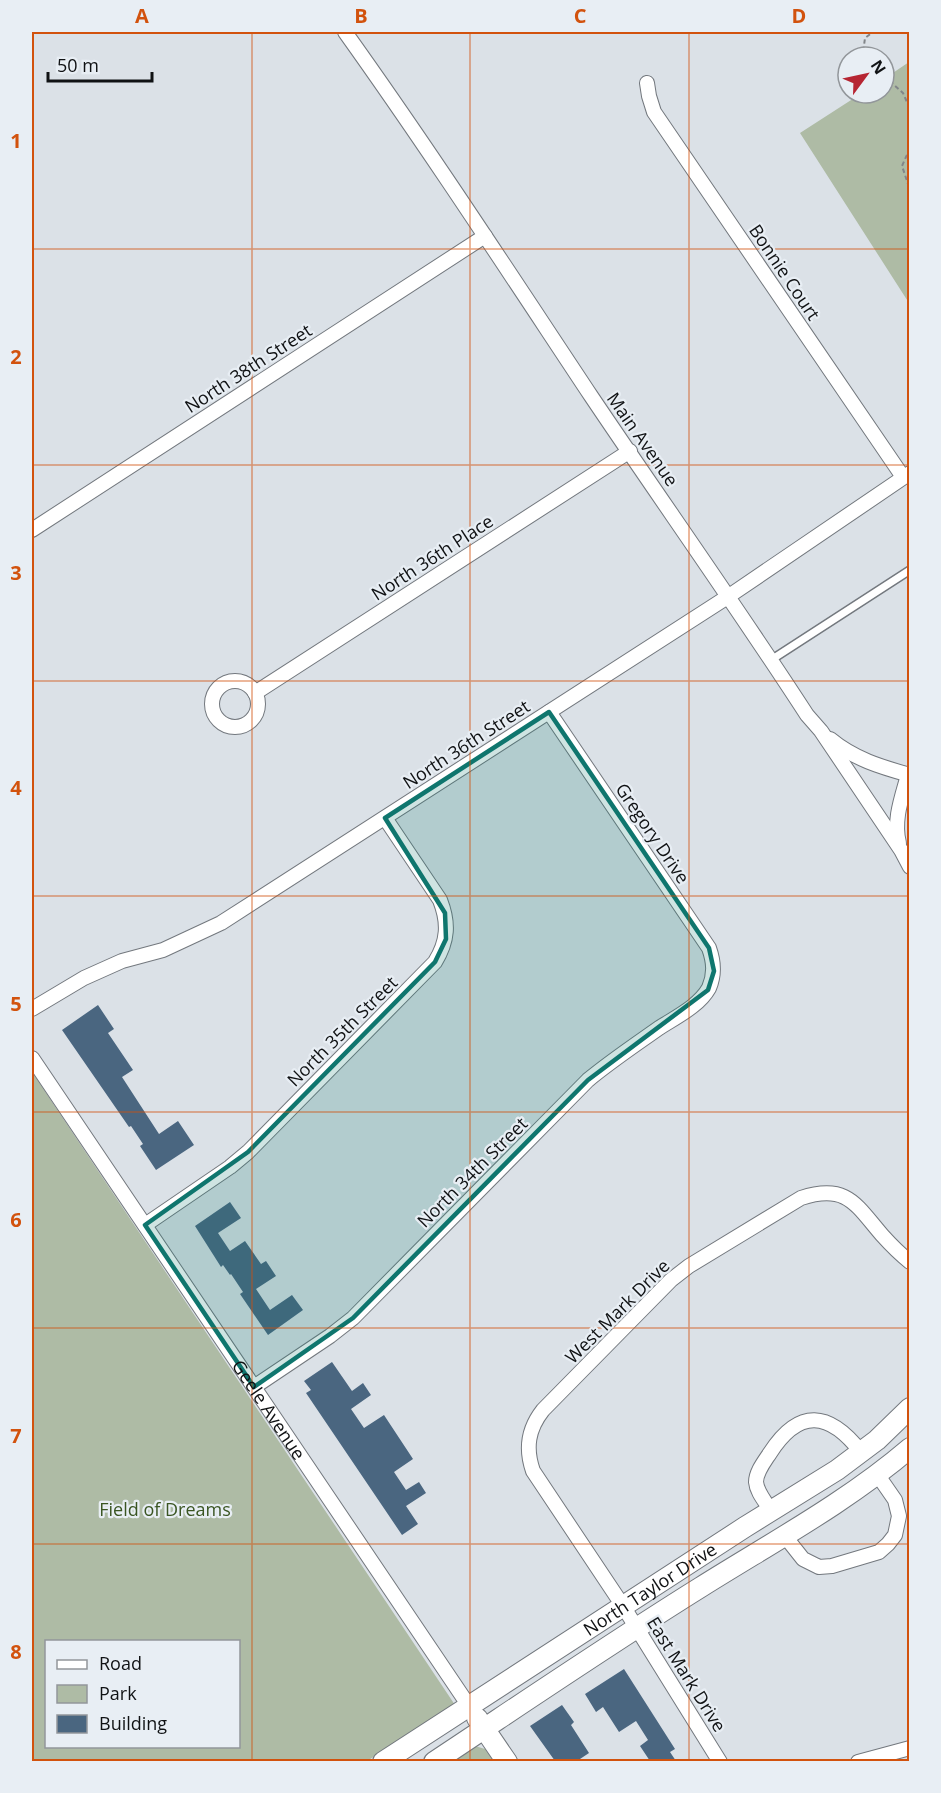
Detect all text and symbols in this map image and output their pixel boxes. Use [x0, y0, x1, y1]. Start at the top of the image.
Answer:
text: A [135, 2, 149, 29]
text: B [354, 2, 368, 29]
text: C [574, 2, 587, 29]
text: D [792, 2, 806, 29]
scale bar [48, 45, 152, 83]
north arrow [836, 45, 896, 105]
text: 50 m [57, 53, 99, 77]
text: N [866, 55, 891, 78]
text: 1 [10, 127, 22, 154]
street label: Bonnie Court [744, 219, 826, 325]
street label: North 38th Street [180, 318, 316, 418]
text: 2 [10, 343, 22, 370]
street label: Main Avenue [602, 387, 684, 491]
street label: North 36th Place [366, 509, 498, 605]
text: 3 [10, 559, 22, 586]
street label: North 36th Street [398, 694, 534, 794]
text: 4 [10, 774, 22, 801]
street label: Gregory Drive [611, 778, 695, 888]
street label: North 35th Street [282, 971, 402, 1091]
text: 5 [10, 990, 22, 1017]
street label: North 34th Street [412, 1112, 532, 1232]
text: 6 [10, 1206, 22, 1233]
street label: West Mark Drive [560, 1254, 674, 1368]
street label: Geele Avenue [227, 1355, 311, 1464]
text: 7 [10, 1422, 22, 1449]
park label: Field of Dreams [99, 1497, 231, 1521]
street label: North Taylor Drive [578, 1537, 721, 1641]
street label: East Mark Drive [642, 1612, 732, 1736]
text: 8 [10, 1638, 22, 1665]
legend [45, 1640, 240, 1748]
text: Road [99, 1651, 142, 1675]
text: Park [99, 1681, 137, 1705]
text: Building [99, 1711, 167, 1735]

